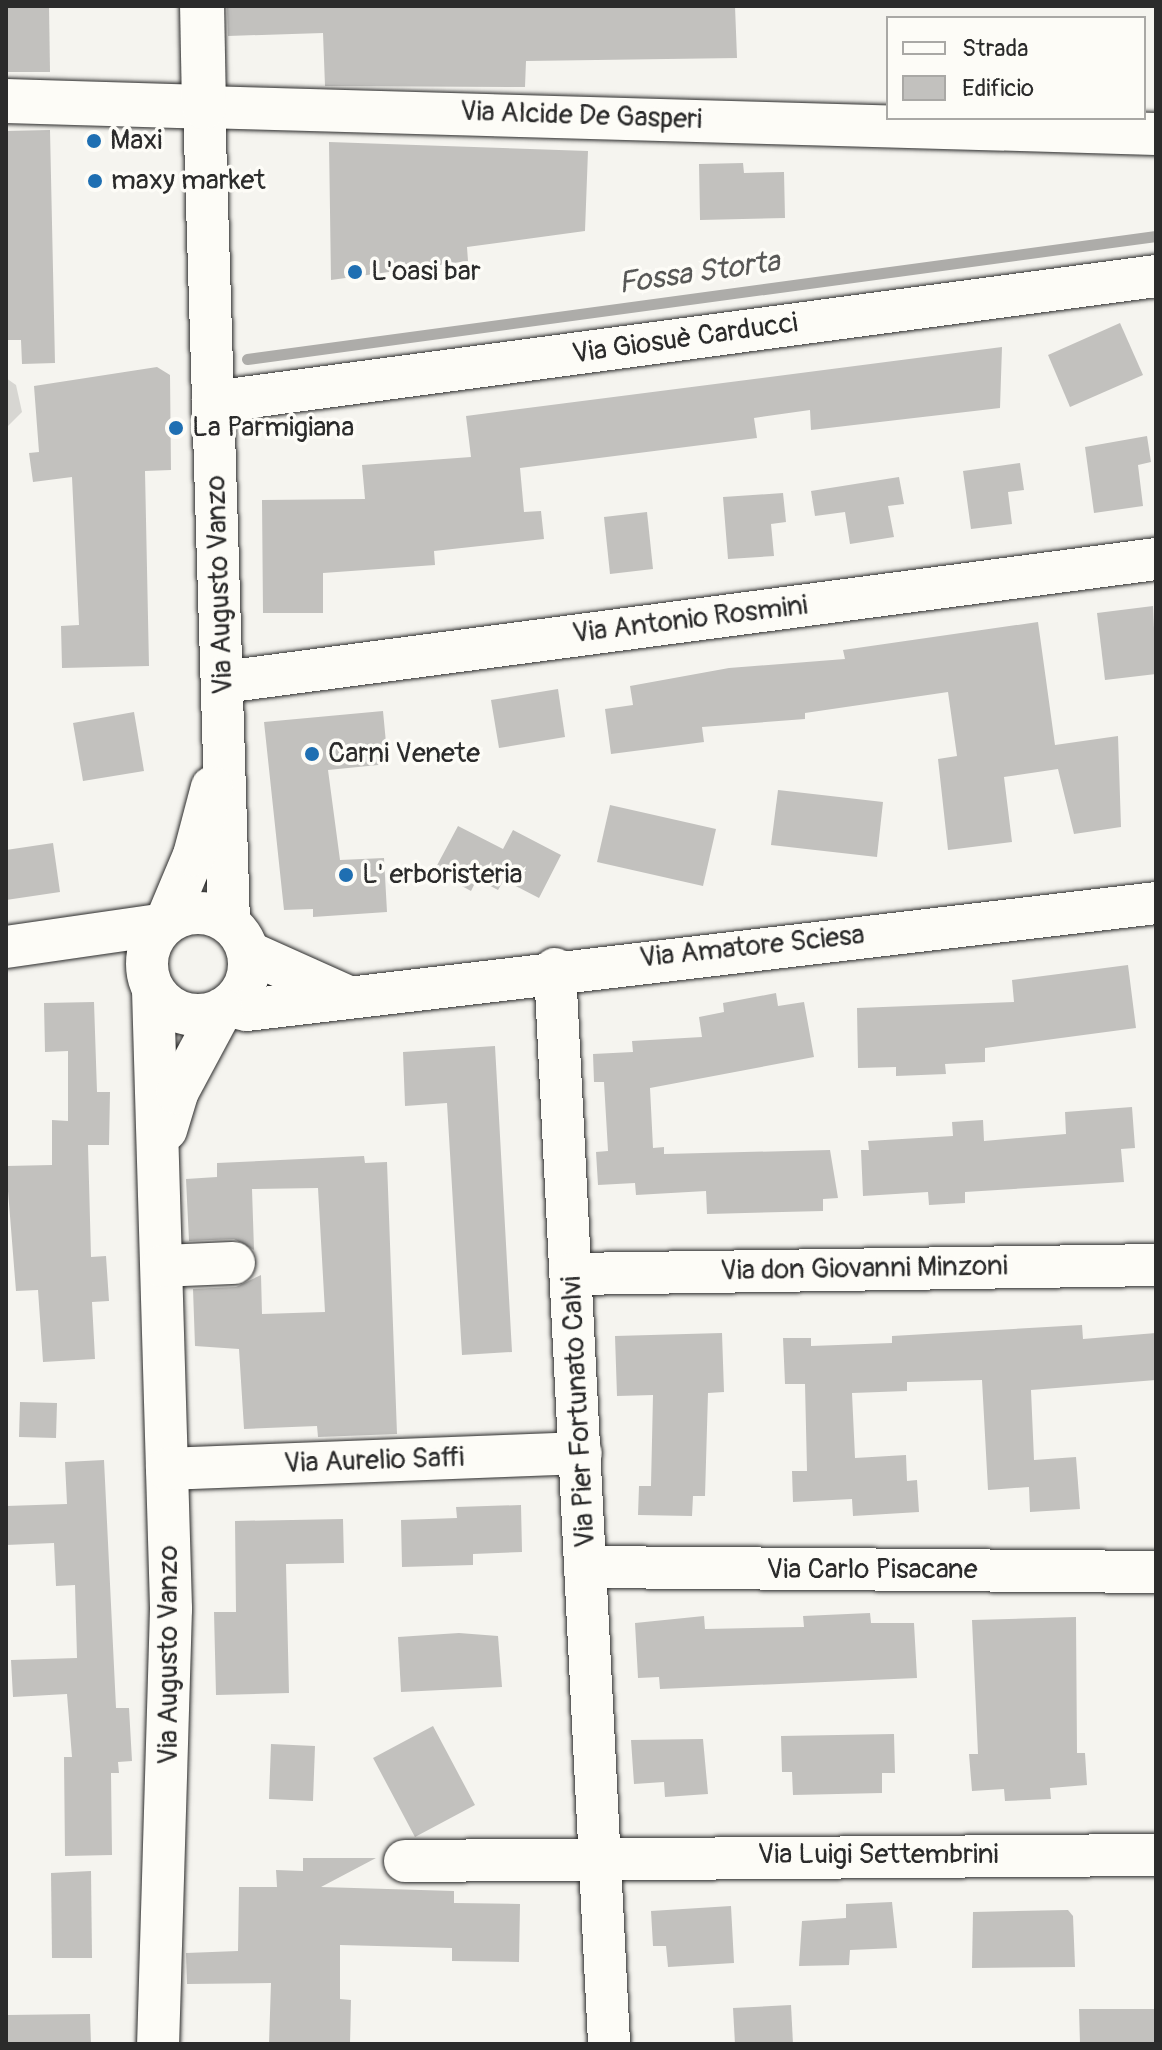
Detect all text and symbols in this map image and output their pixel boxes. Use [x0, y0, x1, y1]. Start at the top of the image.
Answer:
legend [886, 16, 1146, 120]
text: Strada [962, 34, 1028, 63]
text: Edificio [962, 74, 1034, 103]
street label: Via Alcide De Gasperi [459, 95, 703, 137]
place label: Maxi [110, 124, 162, 158]
marker: Maxi [85, 132, 103, 150]
place label: maxy market [111, 164, 266, 198]
marker: maxy market [86, 172, 104, 190]
water label: Fossa Storta [616, 244, 782, 302]
place label: L'oasi bar [371, 255, 481, 289]
marker: L'oasi bar [346, 263, 364, 281]
street label: Via Giosuè Carducci [570, 307, 800, 371]
place label: La Parmigiana [192, 411, 354, 445]
marker: La Parmigiana [167, 419, 185, 437]
street label: Via Augusto Vanzo [199, 475, 241, 695]
street label: Via Antonio Rosmini [570, 589, 810, 651]
place label: Carni Venete [328, 737, 480, 771]
marker: Carni Venete [303, 745, 321, 763]
place label: L' erboristeria [362, 858, 523, 892]
marker: L' erboristeria [337, 866, 355, 884]
street label: Via Amatore Sciesa [638, 918, 866, 976]
street label: Via don Giovanni Minzoni [720, 1250, 1008, 1288]
street label: Via Pier Fortunato Calvi [555, 1275, 603, 1549]
street label: Via Aurelio Saffi [283, 1441, 465, 1481]
street label: Via Augusto Vanzo [152, 1545, 186, 1765]
street label: Via Carlo Pisacane [767, 1553, 977, 1587]
street label: Via Luigi Settembrini [757, 1838, 999, 1872]

